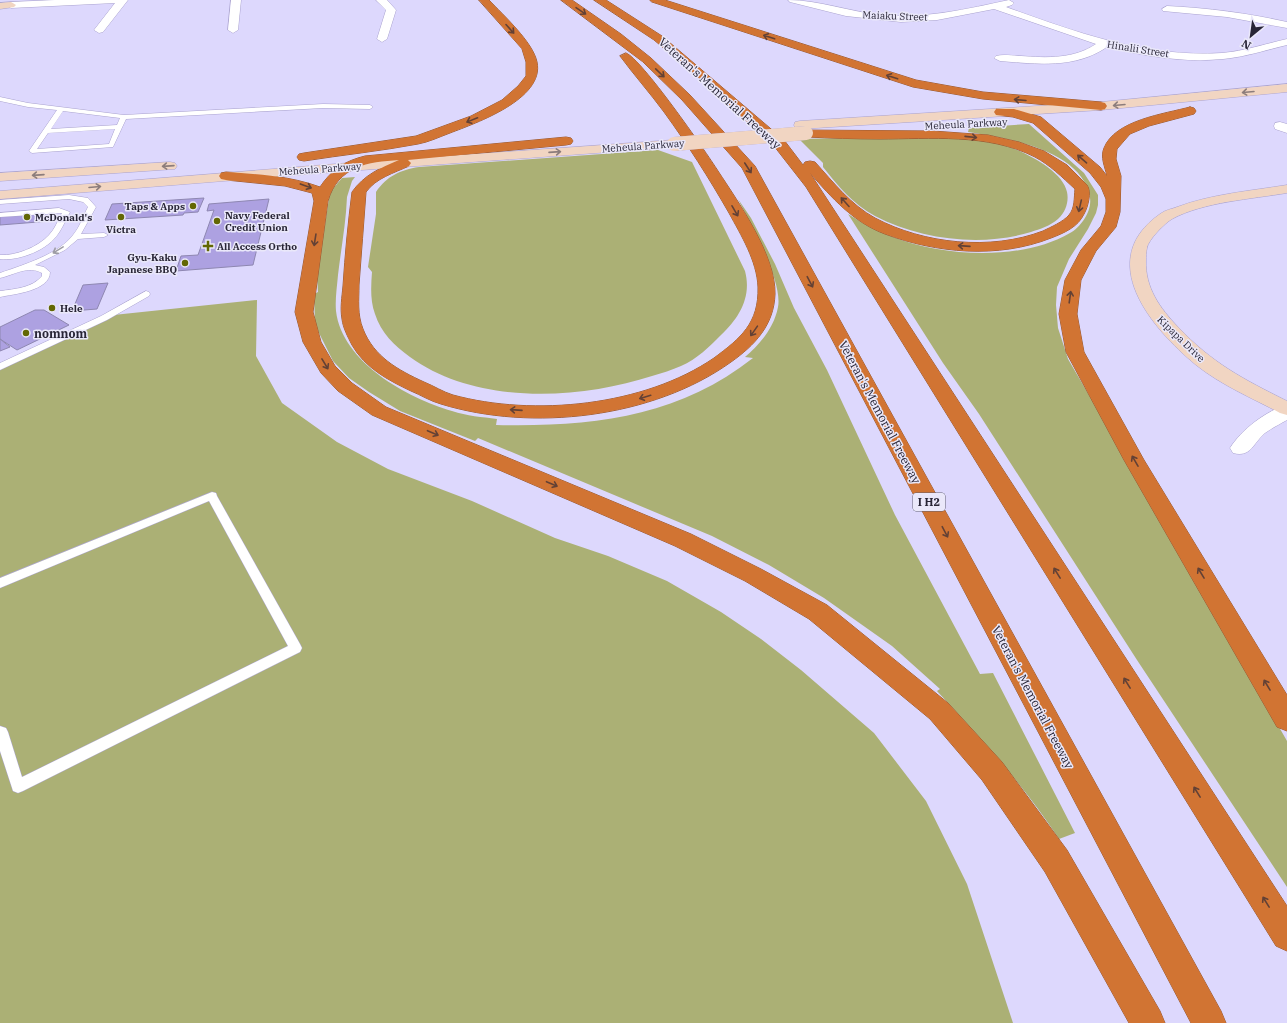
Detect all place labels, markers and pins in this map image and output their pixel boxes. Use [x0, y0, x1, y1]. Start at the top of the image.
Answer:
place label: Taps & Apps [124, 200, 185, 213]
marker: Taps & Apps [188, 201, 198, 211]
place label: Navy Federal Credit Union [225, 209, 290, 234]
place label: McDonald's [35, 211, 92, 224]
marker: McDonald's [22, 212, 32, 222]
marker: Victra [116, 212, 126, 222]
marker: Navy Federal Credit Union [212, 216, 222, 226]
place label: Victra [106, 223, 136, 236]
marker: All Access Ortho [202, 240, 214, 252]
place label: All Access Ortho [217, 240, 297, 253]
place label: Gyu-Kaku Japanese BBQ [107, 251, 178, 276]
marker: Gyu-Kaku Japanese BBQ [180, 258, 190, 268]
place label: Hele [60, 302, 83, 315]
marker: Hele [47, 303, 57, 313]
place label: nomnom [34, 326, 88, 341]
marker: nomnom [21, 328, 31, 338]

